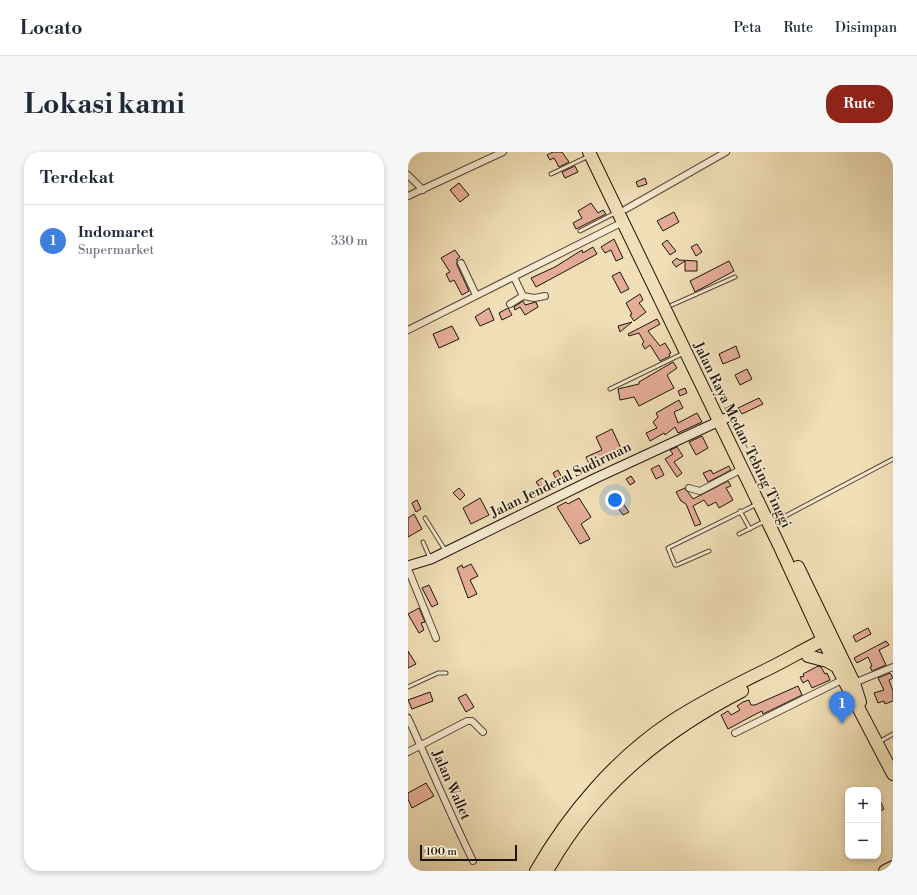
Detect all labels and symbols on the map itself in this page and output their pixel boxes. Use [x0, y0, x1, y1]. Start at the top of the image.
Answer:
street label: Jalan Raya Medan-Tebing Tinggi [689, 338, 795, 531]
street label: Jalan Jenderal Sudirman [487, 438, 635, 522]
your location [605, 490, 625, 510]
pin: 1 [829, 691, 855, 724]
street label: Jalan Wallet [427, 746, 474, 823]
scale bar [420, 843, 517, 862]

